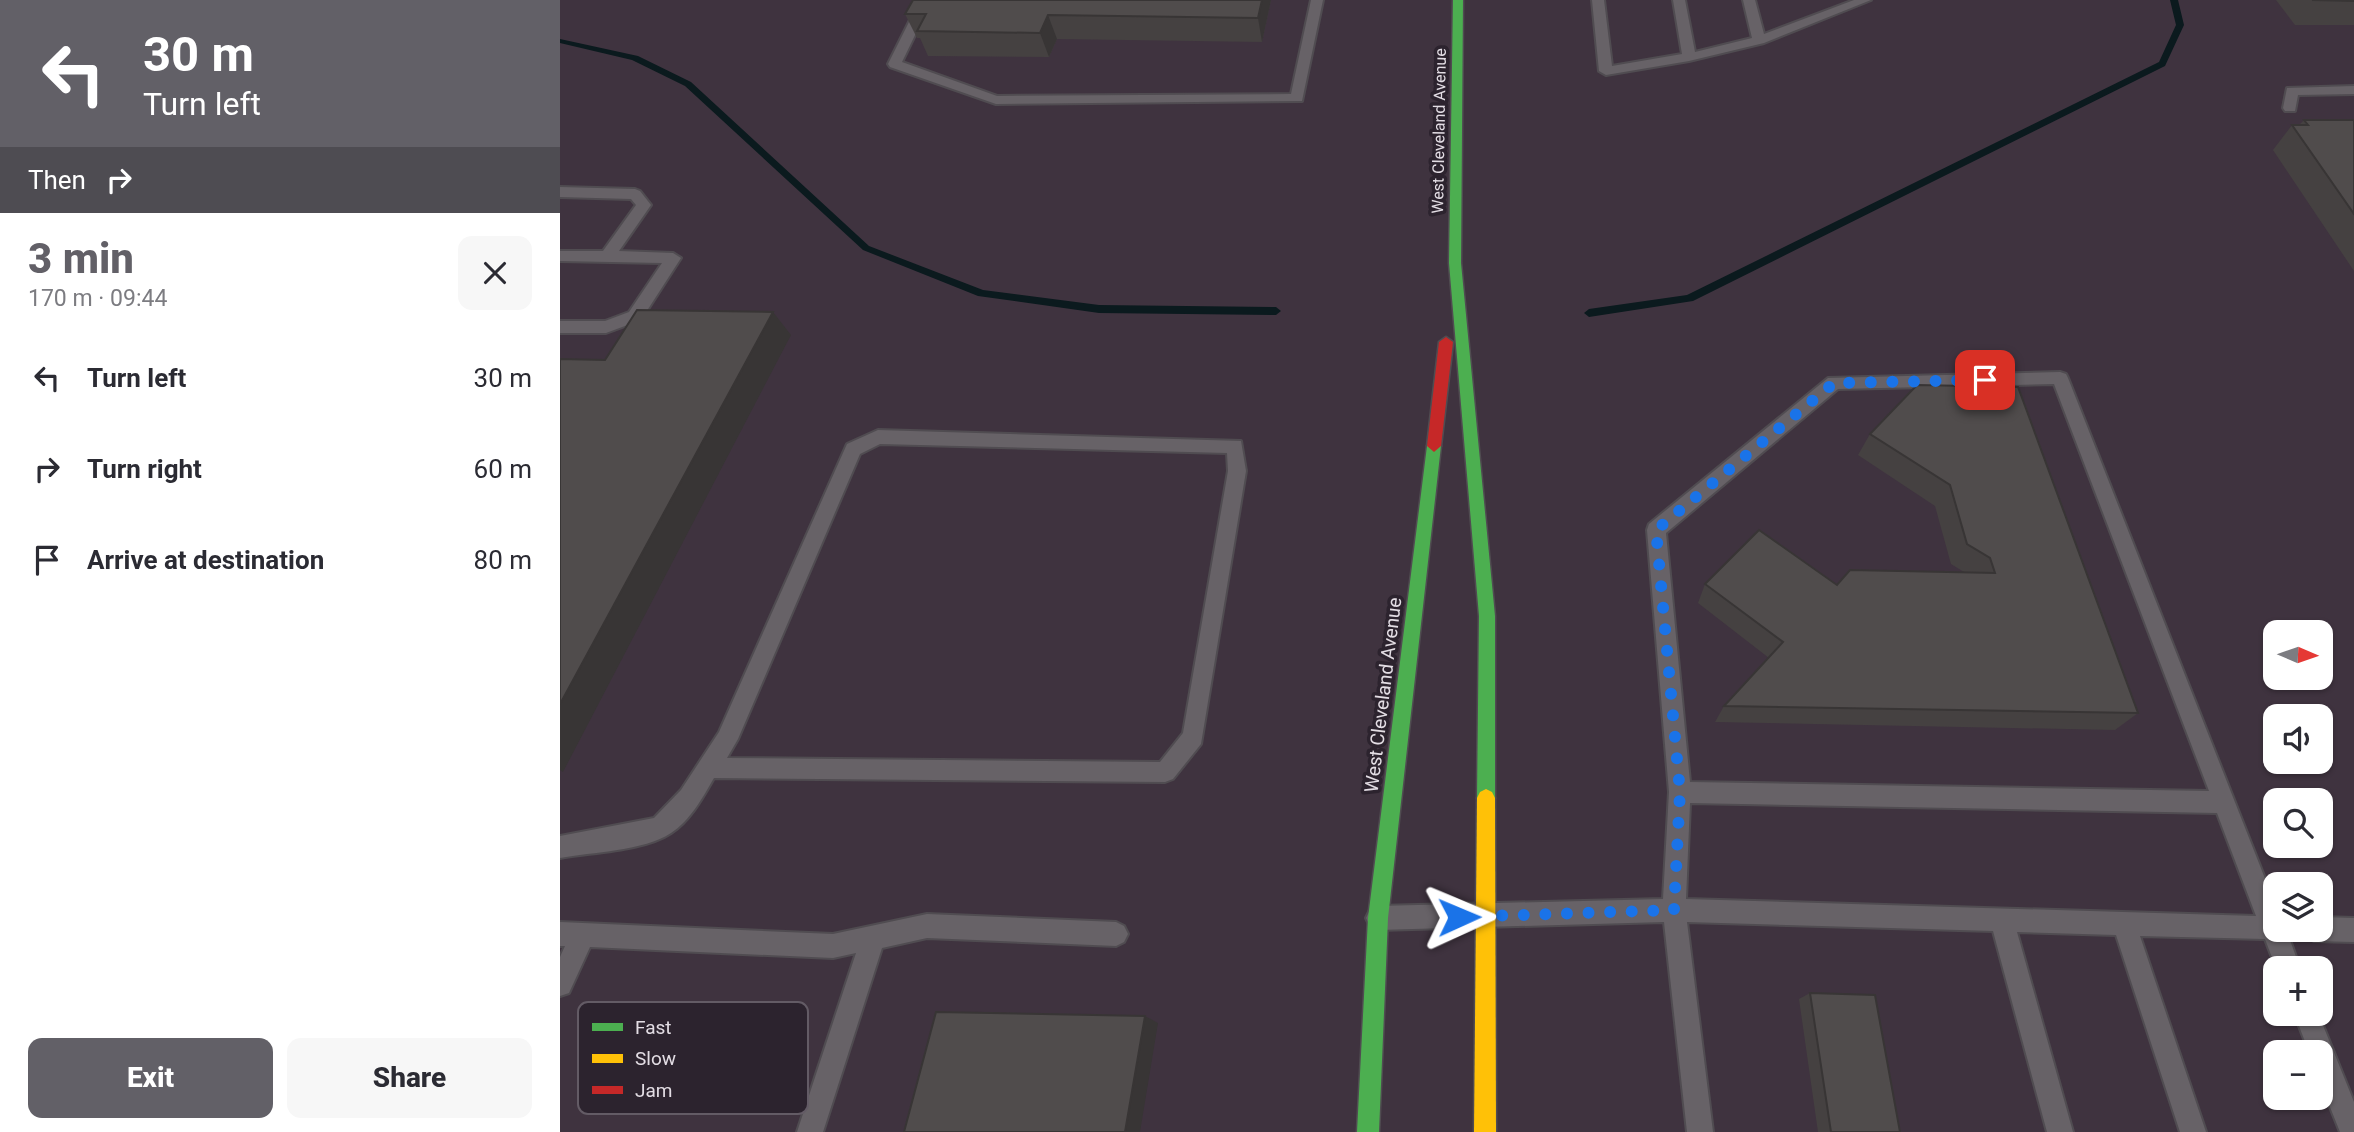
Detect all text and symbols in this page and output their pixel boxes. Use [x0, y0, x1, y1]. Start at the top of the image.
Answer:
text: 30 m [143, 26, 254, 83]
icon: left [28, 28, 119, 119]
street label: West Cleveland Avenue [1428, 48, 1450, 214]
text: Turn left [143, 85, 261, 123]
icon: right [100, 161, 138, 199]
text: Then [28, 165, 86, 195]
text: 3 min [28, 234, 134, 283]
button: close [458, 236, 532, 310]
text: 170 m · 09:44 [28, 285, 167, 312]
pin [1955, 350, 2015, 410]
icon: left [28, 359, 66, 397]
icon: arrive [1966, 361, 2004, 399]
text: Turn left [87, 363, 186, 393]
text: 30 m [474, 363, 532, 393]
icon: right [28, 450, 66, 488]
text: Turn right [87, 454, 202, 484]
text: 60 m [474, 454, 532, 484]
icon: arrive [28, 541, 66, 579]
text: Arrive at destination [87, 545, 324, 575]
text: 80 m [474, 545, 532, 575]
street label: West Cleveland Avenue [1360, 596, 1406, 794]
north arrow [2263, 620, 2333, 690]
map controls [2263, 620, 2333, 1110]
button: sound [2263, 704, 2333, 774]
button: search [2263, 788, 2333, 858]
button: layers [2263, 872, 2333, 942]
position arrow [1422, 880, 1496, 954]
button: + [2263, 956, 2333, 1026]
legend [578, 1002, 808, 1114]
text: Fast [635, 1016, 672, 1039]
button: Exit [28, 1038, 273, 1118]
button: Share [287, 1038, 532, 1118]
button: − [2263, 1040, 2333, 1110]
text: Slow [635, 1047, 676, 1070]
text: Jam [635, 1079, 672, 1102]

